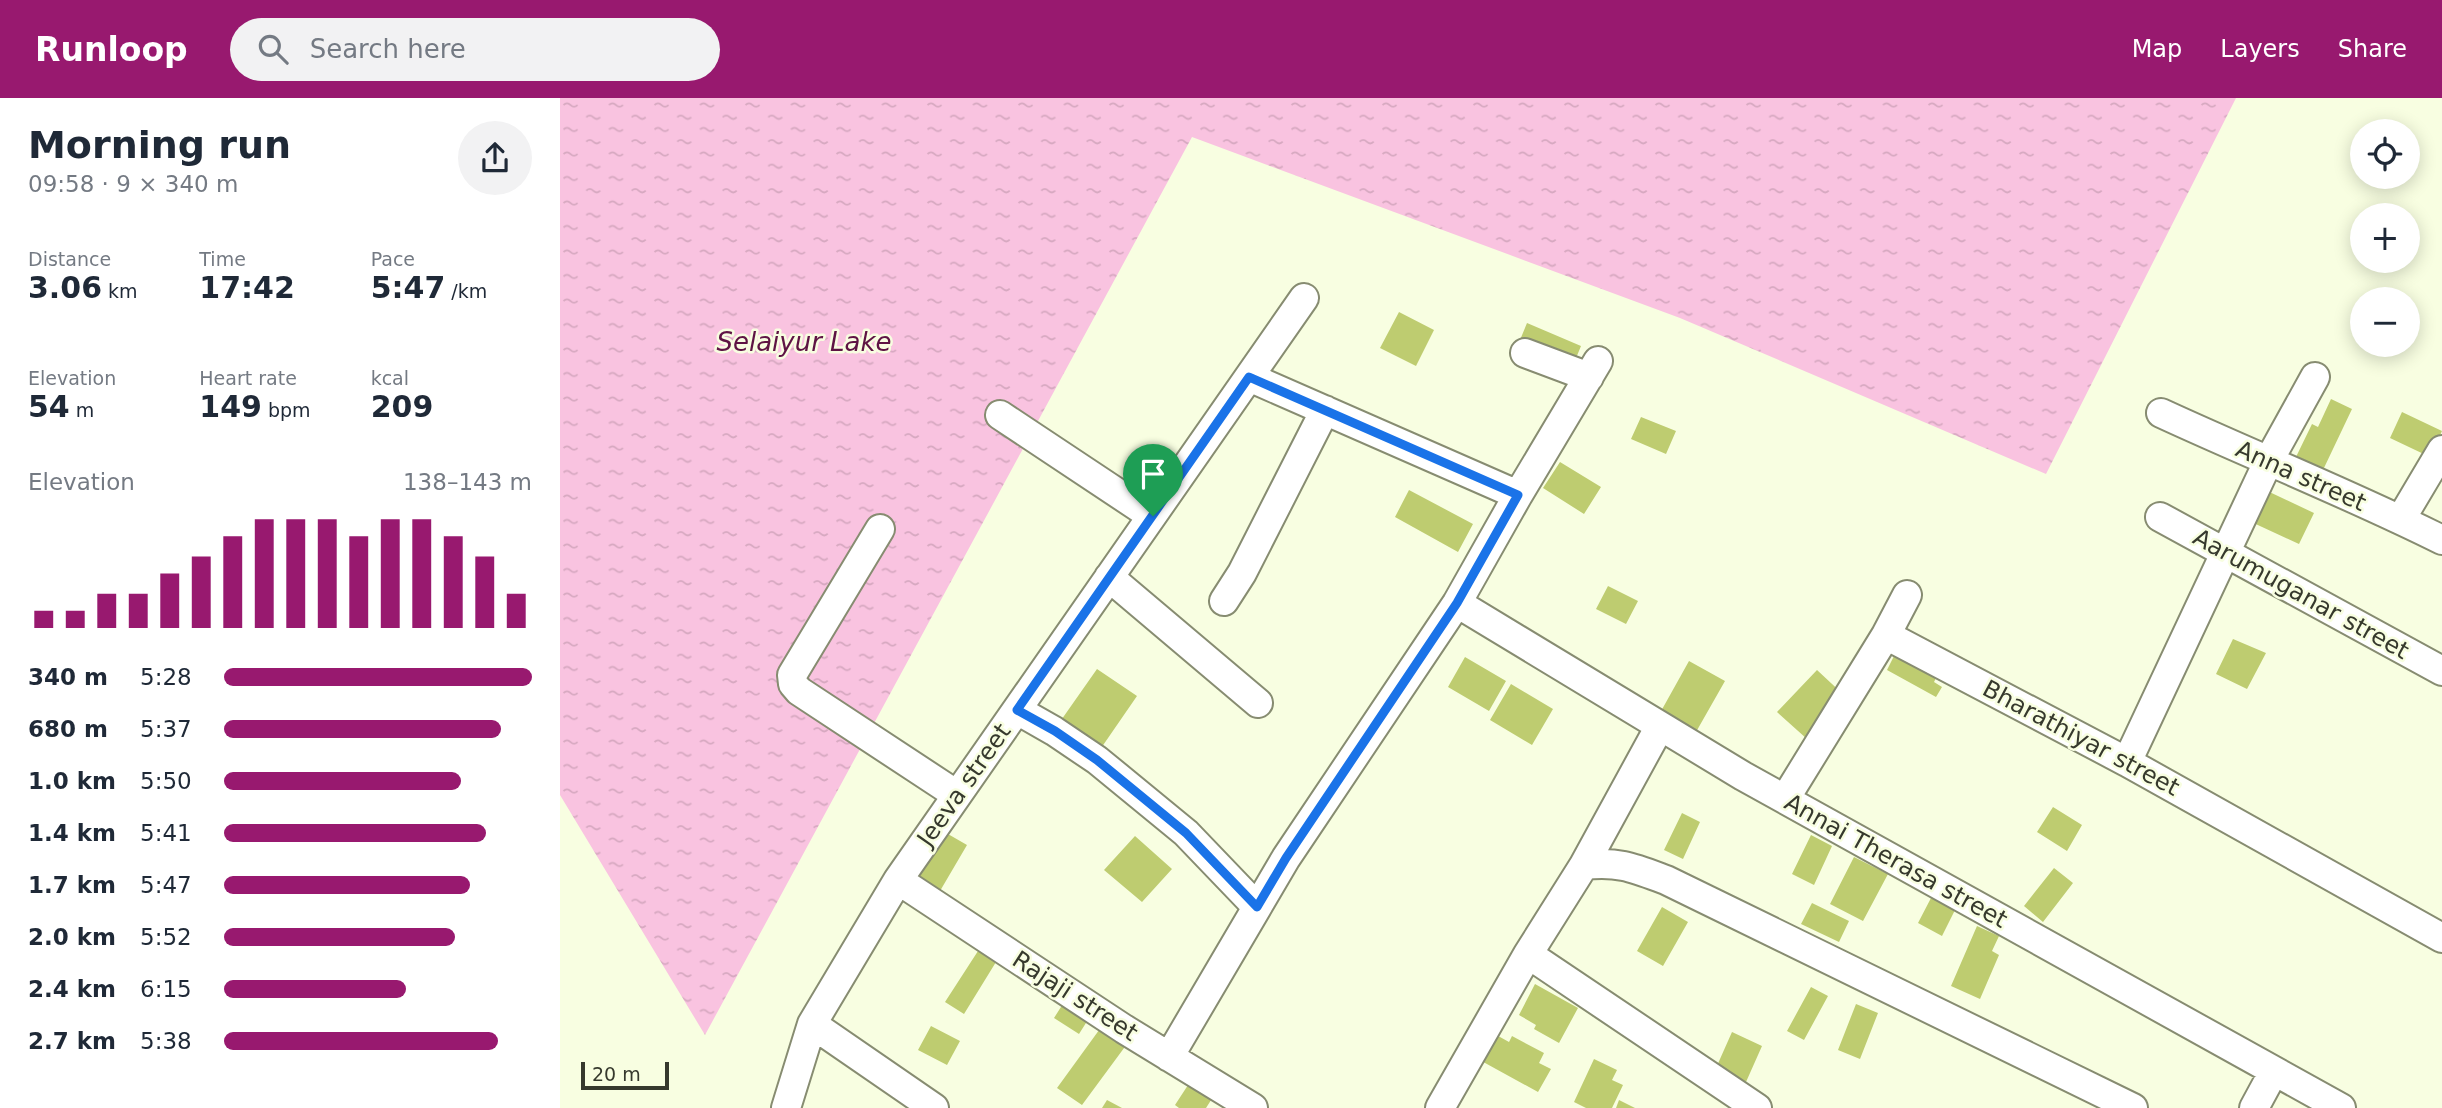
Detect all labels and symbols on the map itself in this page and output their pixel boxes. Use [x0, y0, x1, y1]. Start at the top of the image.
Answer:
water label: Selaiyur Lake [716, 327, 892, 357]
street label: Anna street [2232, 435, 2370, 517]
pin [1123, 444, 1183, 516]
street label: Aarumuganar street [2188, 523, 2414, 665]
street label: Bharathiyar street [1978, 674, 2184, 802]
street label: Jeeva street [910, 718, 1017, 853]
street label: Annai Therasa street [1780, 788, 2012, 934]
street label: Rajaji street [1007, 945, 1143, 1047]
scale bar [581, 1059, 668, 1091]

